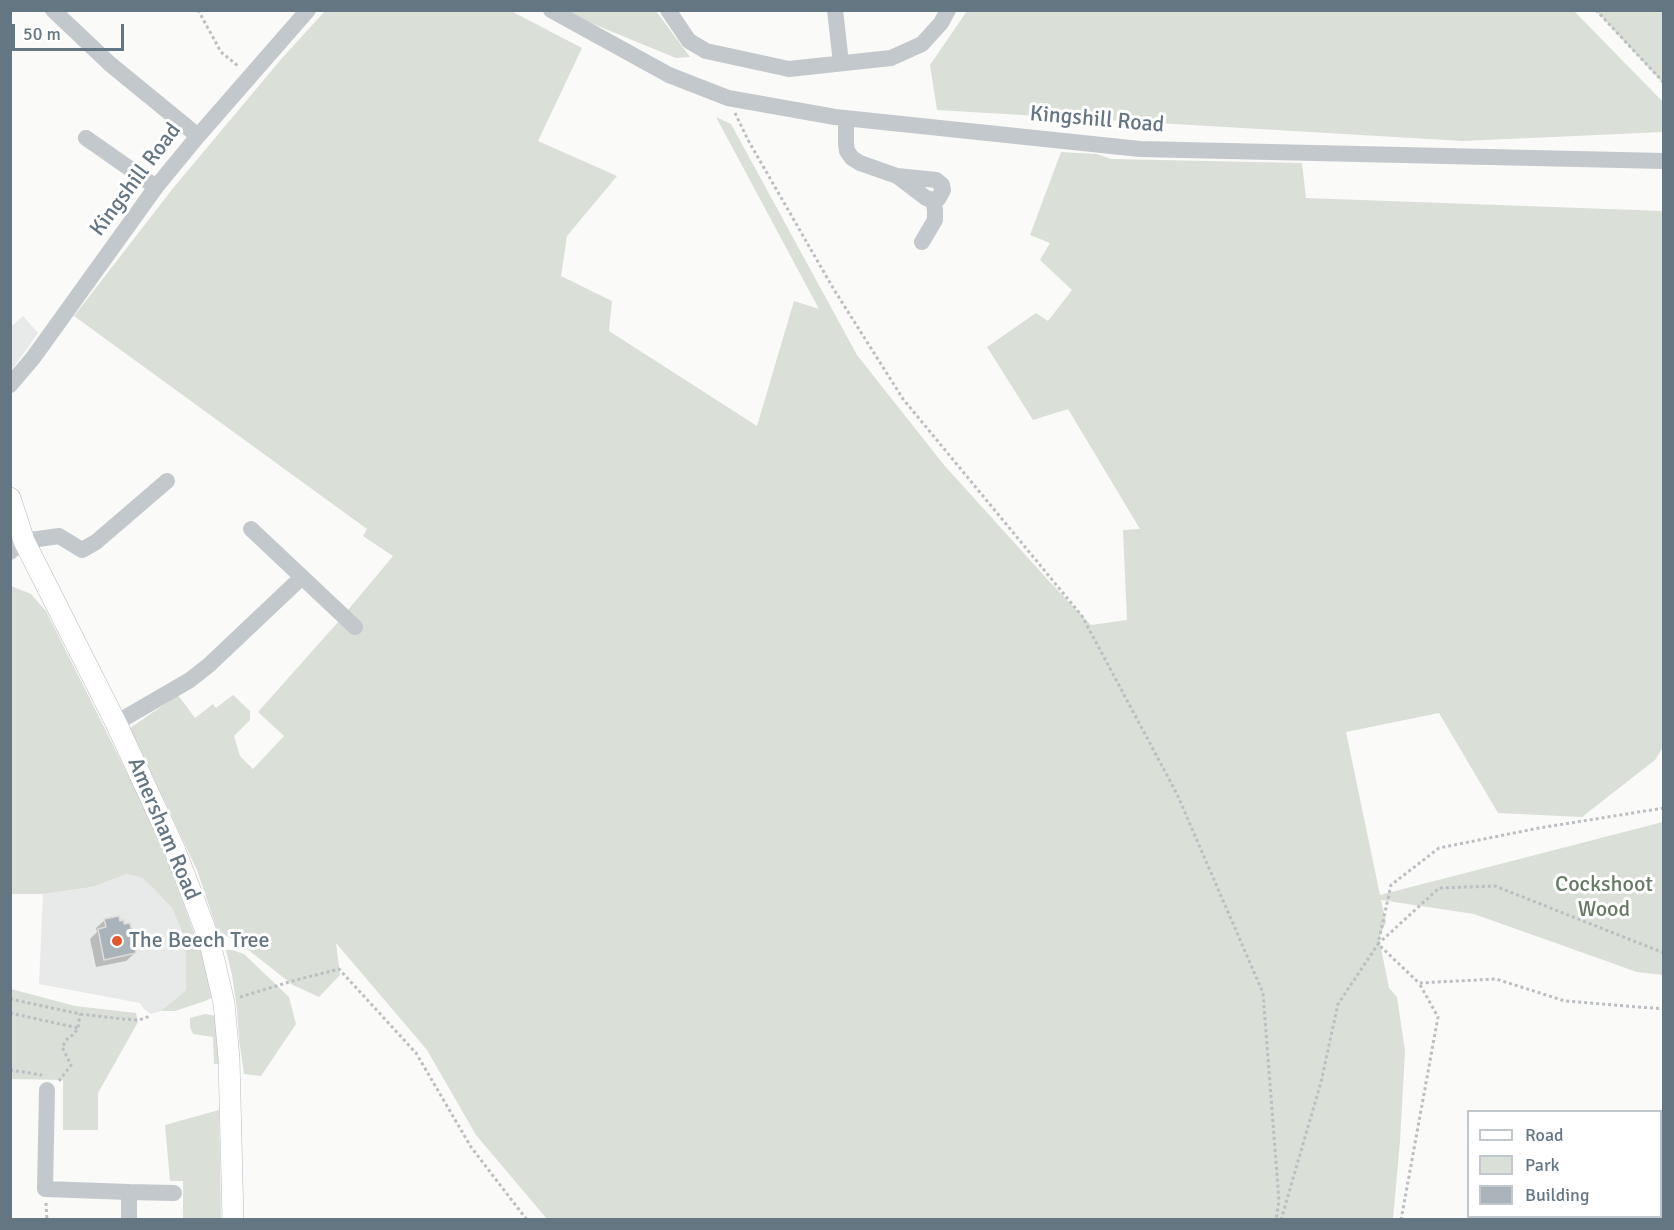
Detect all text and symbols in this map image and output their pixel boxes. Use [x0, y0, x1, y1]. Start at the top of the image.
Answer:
scale bar [15, 12, 128, 50]
text: 50 m [23, 23, 61, 45]
street label: Kingshill Road [1029, 101, 1165, 139]
street label: Kingshill Road [85, 118, 187, 242]
street label: Amersham Road [121, 754, 205, 904]
park label: Cockshoot Wood [1555, 872, 1653, 924]
place label: The Beech Tree [129, 928, 270, 954]
marker: The Beech Tree [110, 934, 124, 948]
legend [1467, 1110, 1662, 1218]
text: Road [1525, 1124, 1564, 1146]
text: Park [1525, 1154, 1560, 1176]
text: Building [1525, 1184, 1589, 1206]

